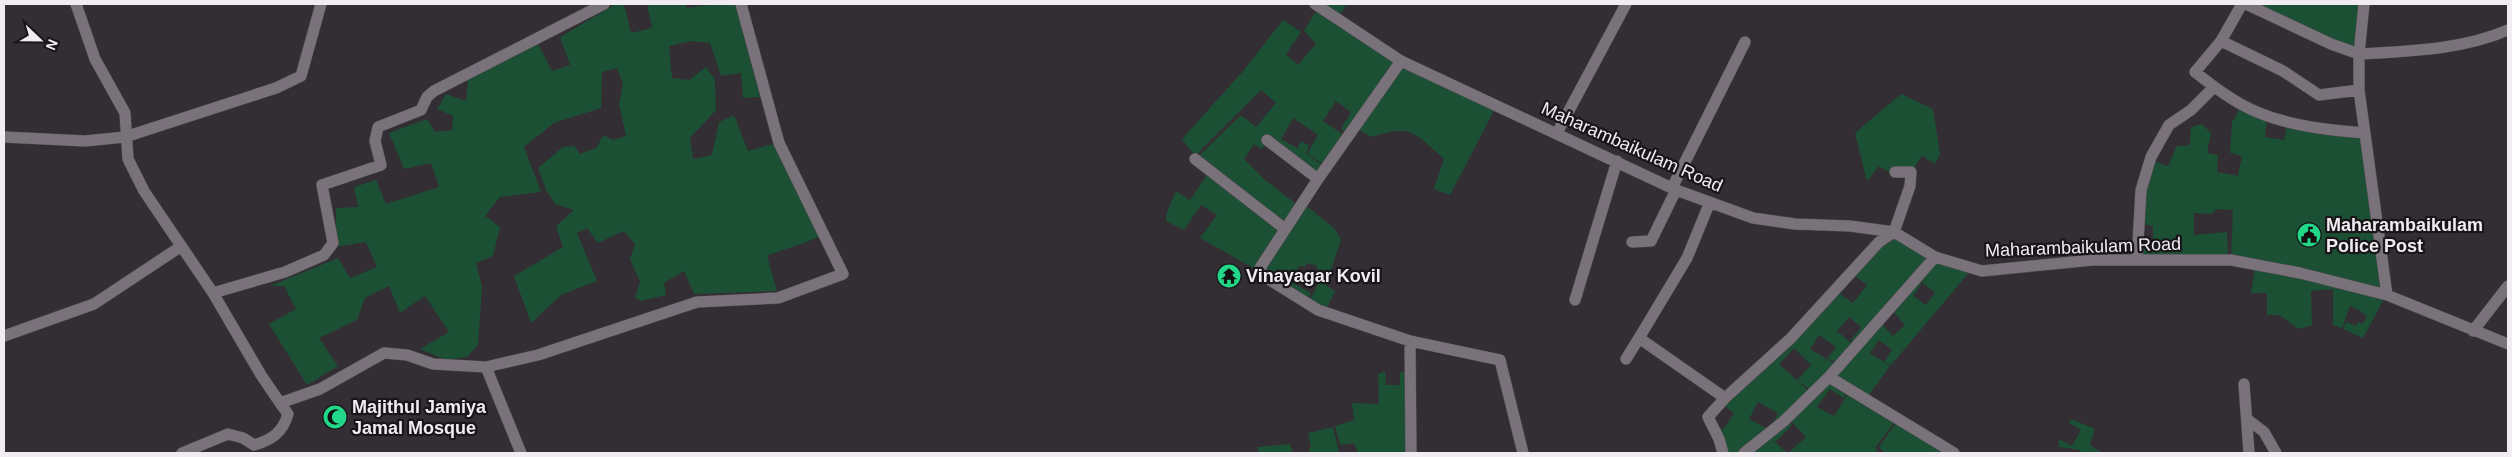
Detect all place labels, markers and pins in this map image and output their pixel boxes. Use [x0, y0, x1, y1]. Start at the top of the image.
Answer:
place label: Maharambaikulam Police Post [2326, 215, 2483, 256]
public building icon: Maharambaikulam Police Post [2296, 222, 2322, 248]
temple icon: Vinayagar Kovil [1216, 263, 1242, 289]
place label: Vinayagar Kovil [1246, 266, 1381, 286]
place label: Majithul Jamiya Jamal Mosque [352, 397, 487, 438]
mosque icon: Majithul Jamiya Jamal Mosque [322, 404, 348, 430]

